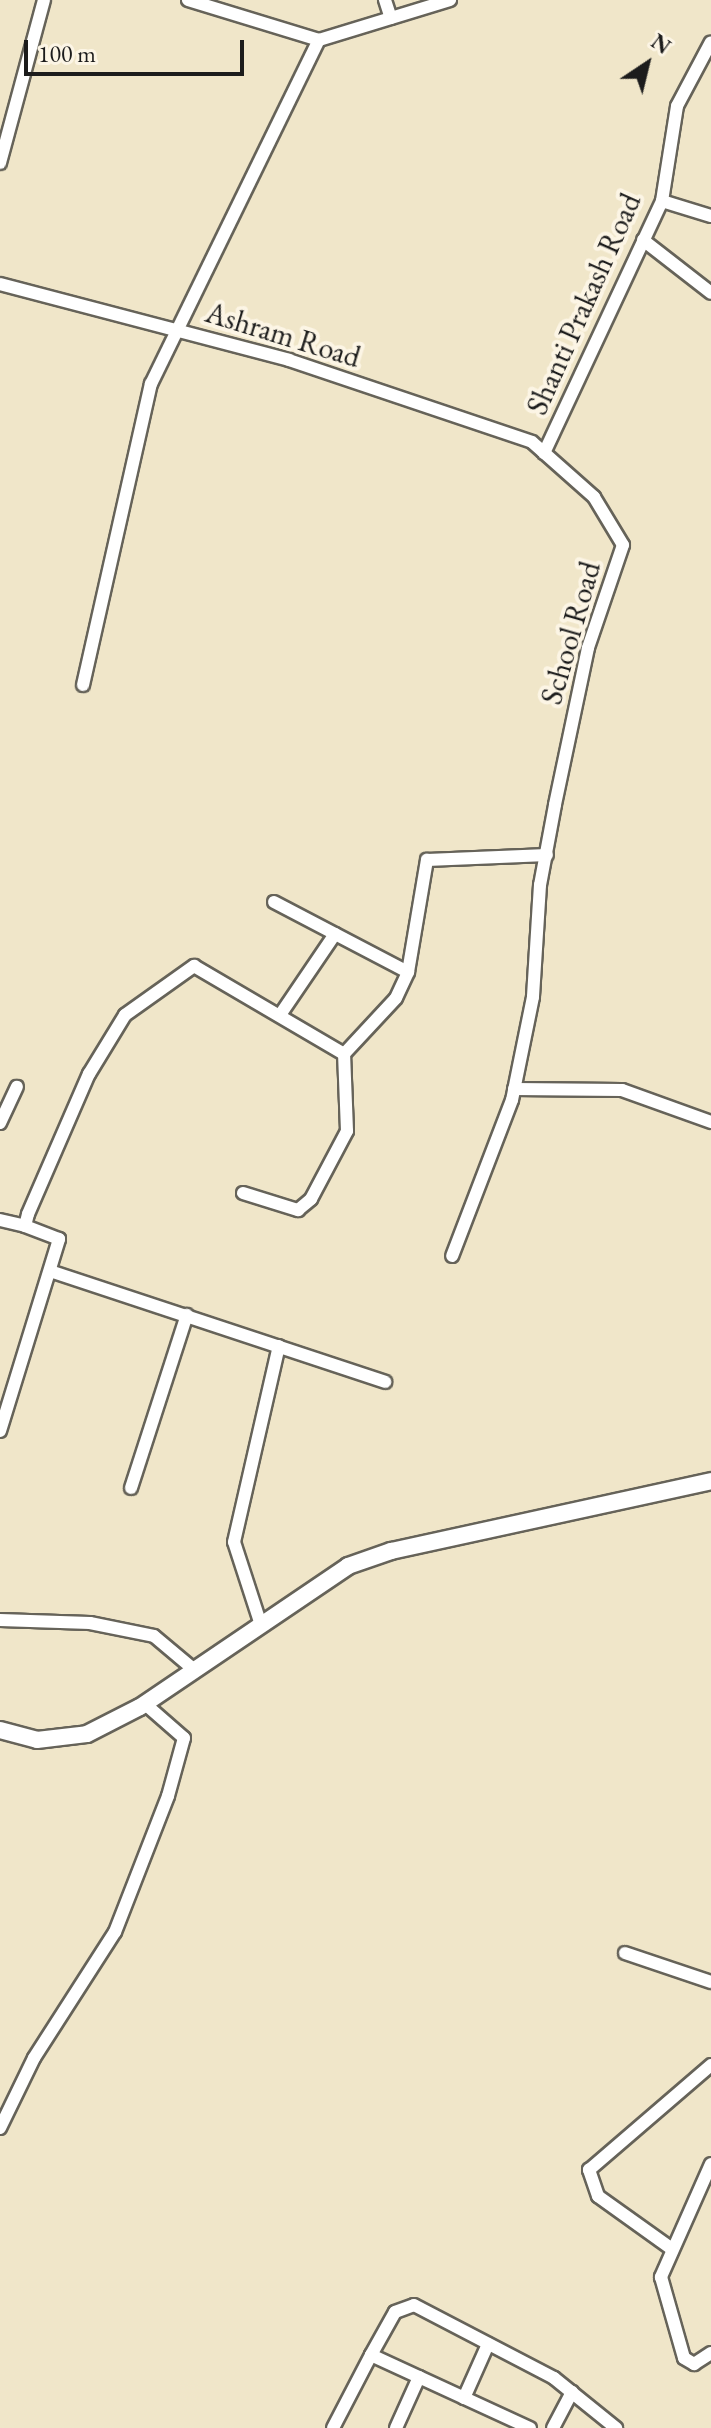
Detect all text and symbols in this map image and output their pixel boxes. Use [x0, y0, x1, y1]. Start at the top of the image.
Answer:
scale bar [28, 24, 248, 74]
north arrow [607, 24, 687, 104]
text: N [645, 27, 677, 61]
text: 100 m [38, 38, 96, 69]
street label: Shanti Prakash Road [519, 188, 649, 420]
street label: Ashram Road [201, 294, 365, 376]
street label: School Road [533, 557, 609, 709]

